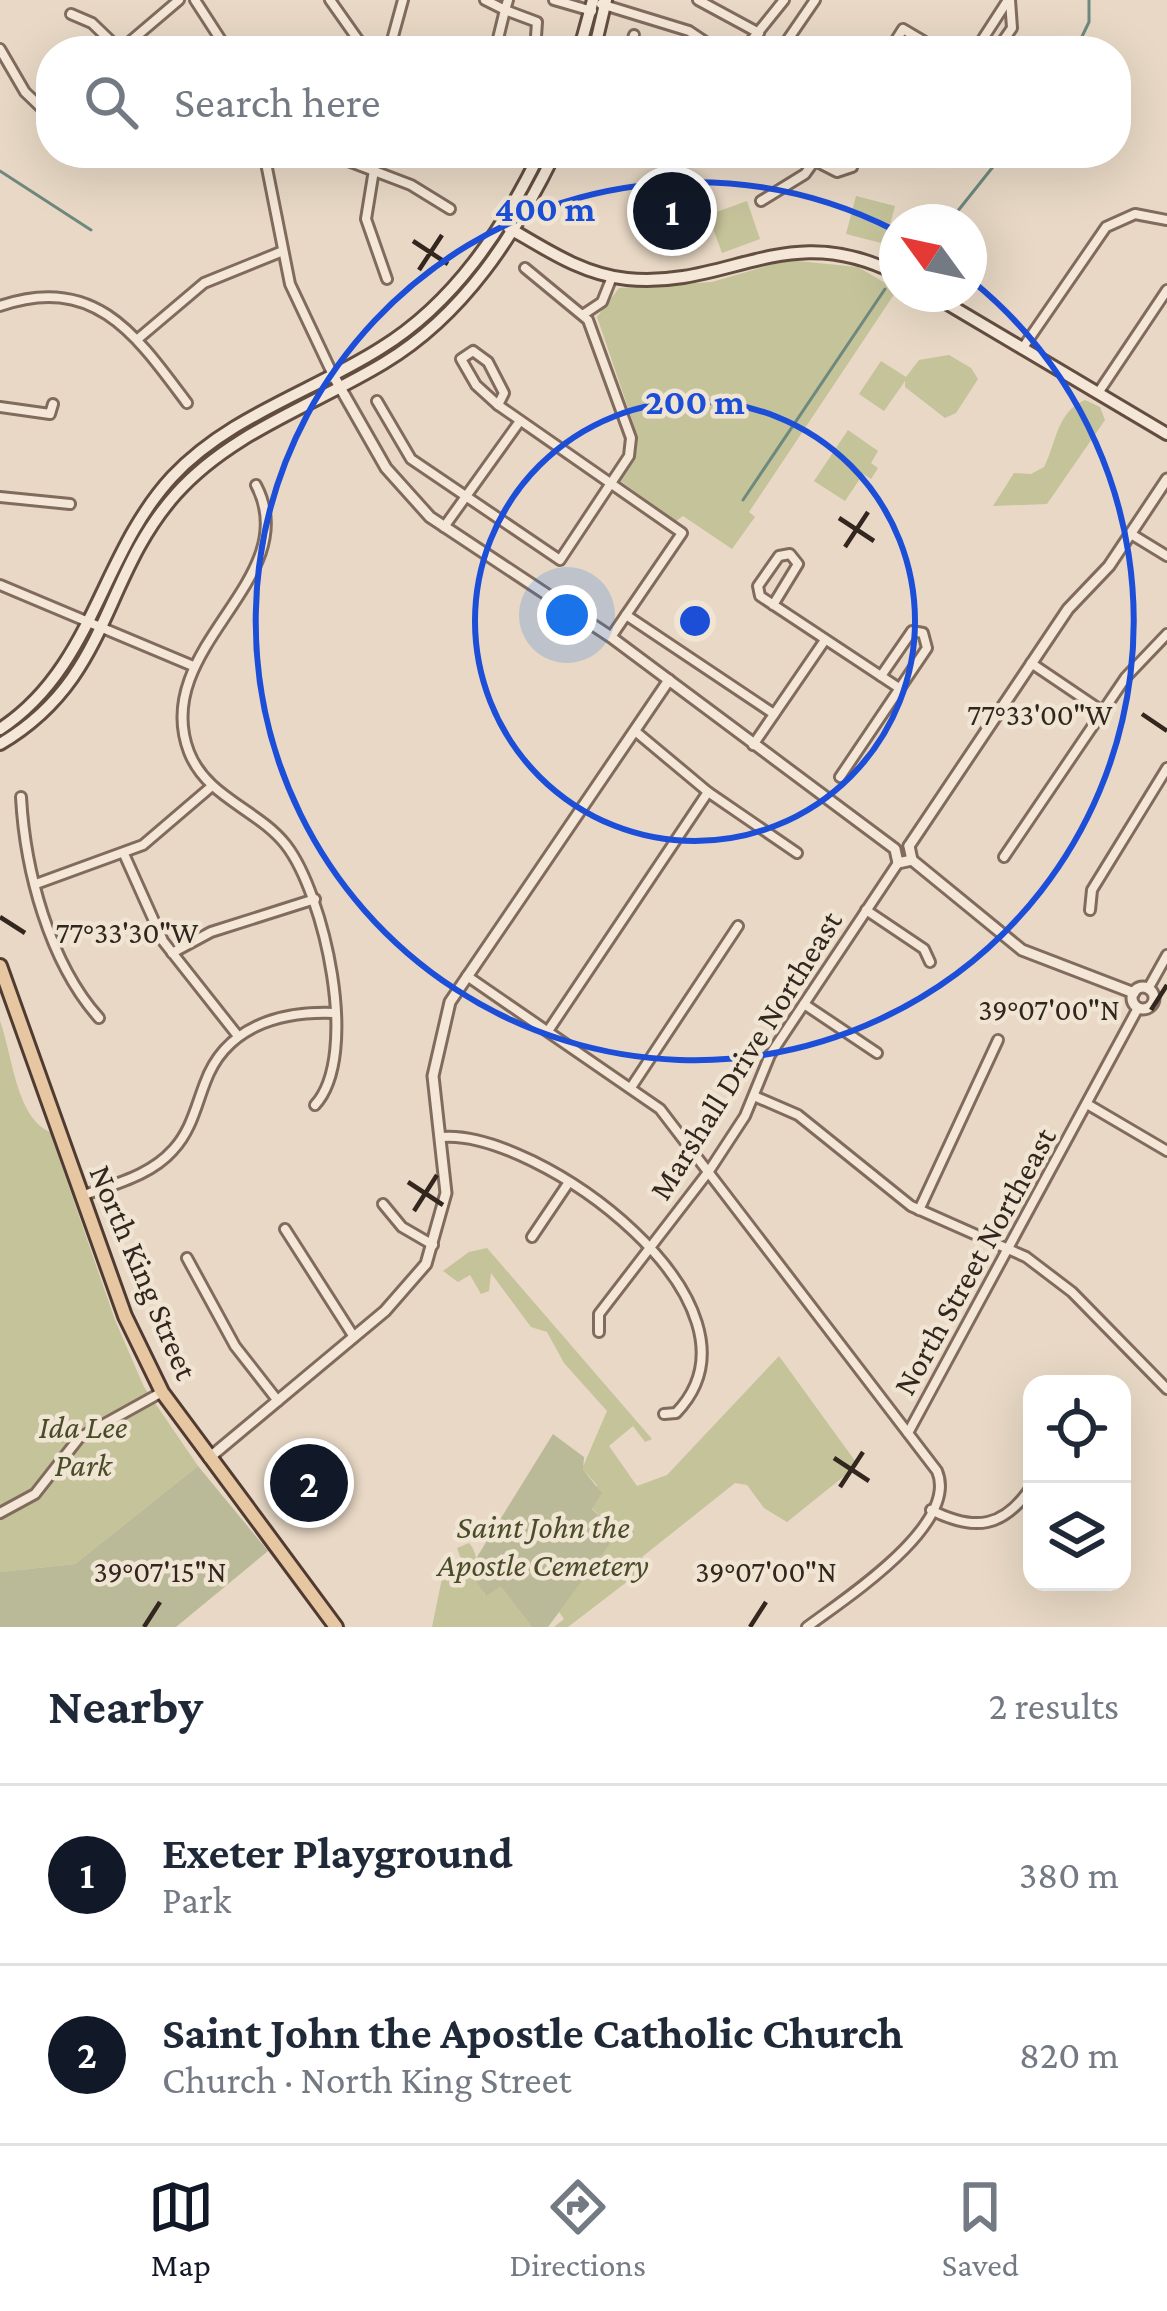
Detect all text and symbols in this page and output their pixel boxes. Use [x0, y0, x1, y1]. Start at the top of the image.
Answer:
search box [36, 36, 1131, 168]
icon: search [78, 69, 144, 135]
text: Search here [174, 77, 381, 127]
pin: 1 [633, 166, 711, 256]
text: 400 m [495, 189, 596, 229]
north arrow [879, 204, 987, 312]
text: 200 m [645, 382, 745, 422]
your location [537, 585, 597, 645]
centre of rings [674, 600, 716, 642]
text: 77°33'00"W [967, 698, 1113, 731]
street label: Marshall Drive Northeast [641, 903, 850, 1206]
text: 77°33'30"W [56, 916, 199, 949]
text: 39°07'00"N [978, 993, 1120, 1026]
street label: North Street Northeast [885, 1120, 1063, 1401]
street label: North King Street [82, 1159, 206, 1386]
map controls [1023, 1375, 1131, 1591]
button: locate [1023, 1375, 1131, 1483]
park label: Ida Lee Park [39, 1408, 128, 1483]
pin: 2 [270, 1438, 348, 1528]
button: layers [1023, 1483, 1131, 1591]
park label: Saint John the Apostle Cemetery [435, 1508, 649, 1583]
text: 39°07'15"N [93, 1555, 227, 1588]
text: 39°07'00"N [695, 1555, 837, 1588]
text: Nearby [48, 1677, 203, 1734]
text: 2 results [989, 1684, 1119, 1727]
text: Exeter Playground [162, 1828, 513, 1878]
text: 1 [80, 1853, 94, 1896]
text: 380 m [1019, 1853, 1119, 1896]
text: Park [162, 1878, 231, 1921]
text: Saint John the Apostle Catholic Church [162, 2008, 903, 2058]
text: 2 [77, 2033, 97, 2076]
text: 820 m [1019, 2033, 1119, 2076]
text: Church · North King Street [162, 2058, 571, 2101]
tab: Map [148, 2174, 214, 2283]
tab: Directions [510, 2174, 646, 2283]
tab: Saved [942, 2174, 1019, 2283]

